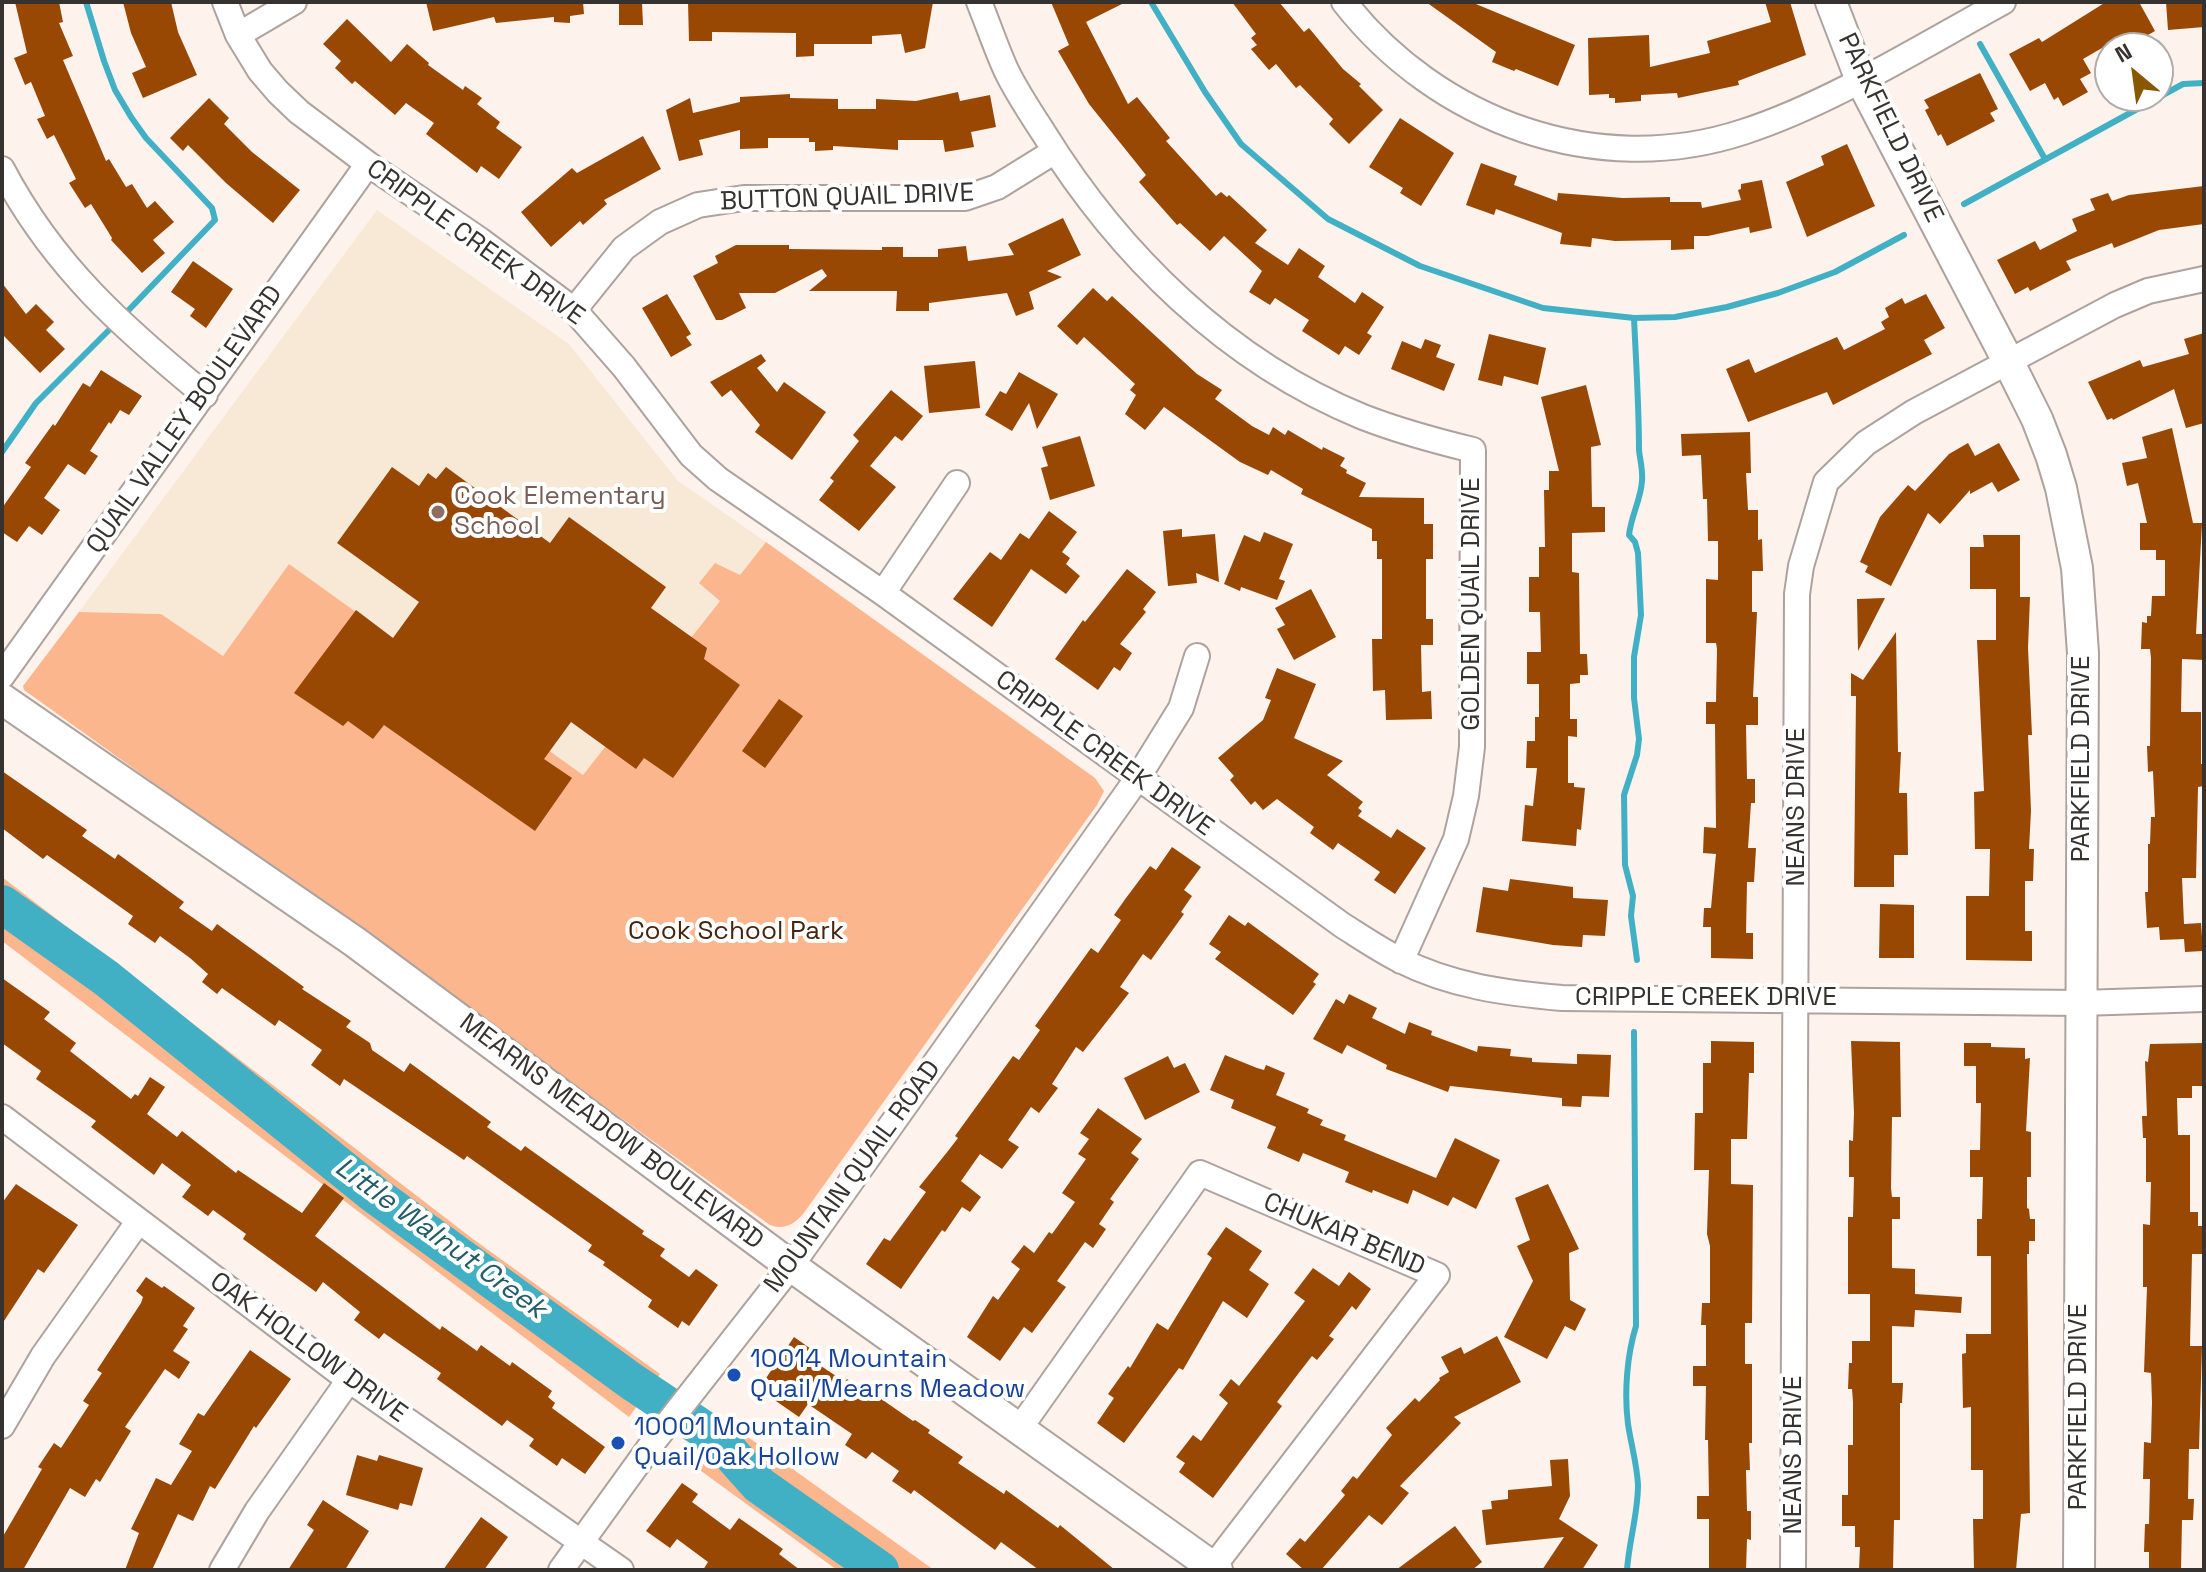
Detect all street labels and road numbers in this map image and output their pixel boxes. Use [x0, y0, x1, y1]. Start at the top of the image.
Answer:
street label: PARKFIELD DRIVE [1831, 28, 1949, 228]
street label: CRIPPLE CREEK DRIVE [360, 153, 590, 333]
street label: BUTTON QUAIL DRIVE [719, 178, 975, 218]
street label: QUAIL VALLEY BOULEVARD [80, 280, 290, 560]
street label: GOLDEN QUAIL DRIVE [1456, 477, 1488, 731]
street label: PARKFIELD DRIVE [2066, 656, 2098, 862]
street label: CRIPPLE CREEK DRIVE [989, 664, 1219, 844]
street label: NEANS DRIVE [1781, 728, 1813, 886]
street label: CRIPPLE CREEK DRIVE [1575, 982, 1837, 1014]
street label: MEARNS MEADOW BOULEVARD [453, 1007, 769, 1257]
street label: MOUNTAIN QUAIL ROAD [758, 1055, 948, 1299]
street label: CHUKAR BEND [1258, 1187, 1430, 1283]
street label: OAK HOLLOW DRIVE [203, 1266, 413, 1430]
street label: PARKFIELD DRIVE [2063, 1304, 2095, 1510]
street label: NEANS DRIVE [1778, 1376, 1810, 1534]

